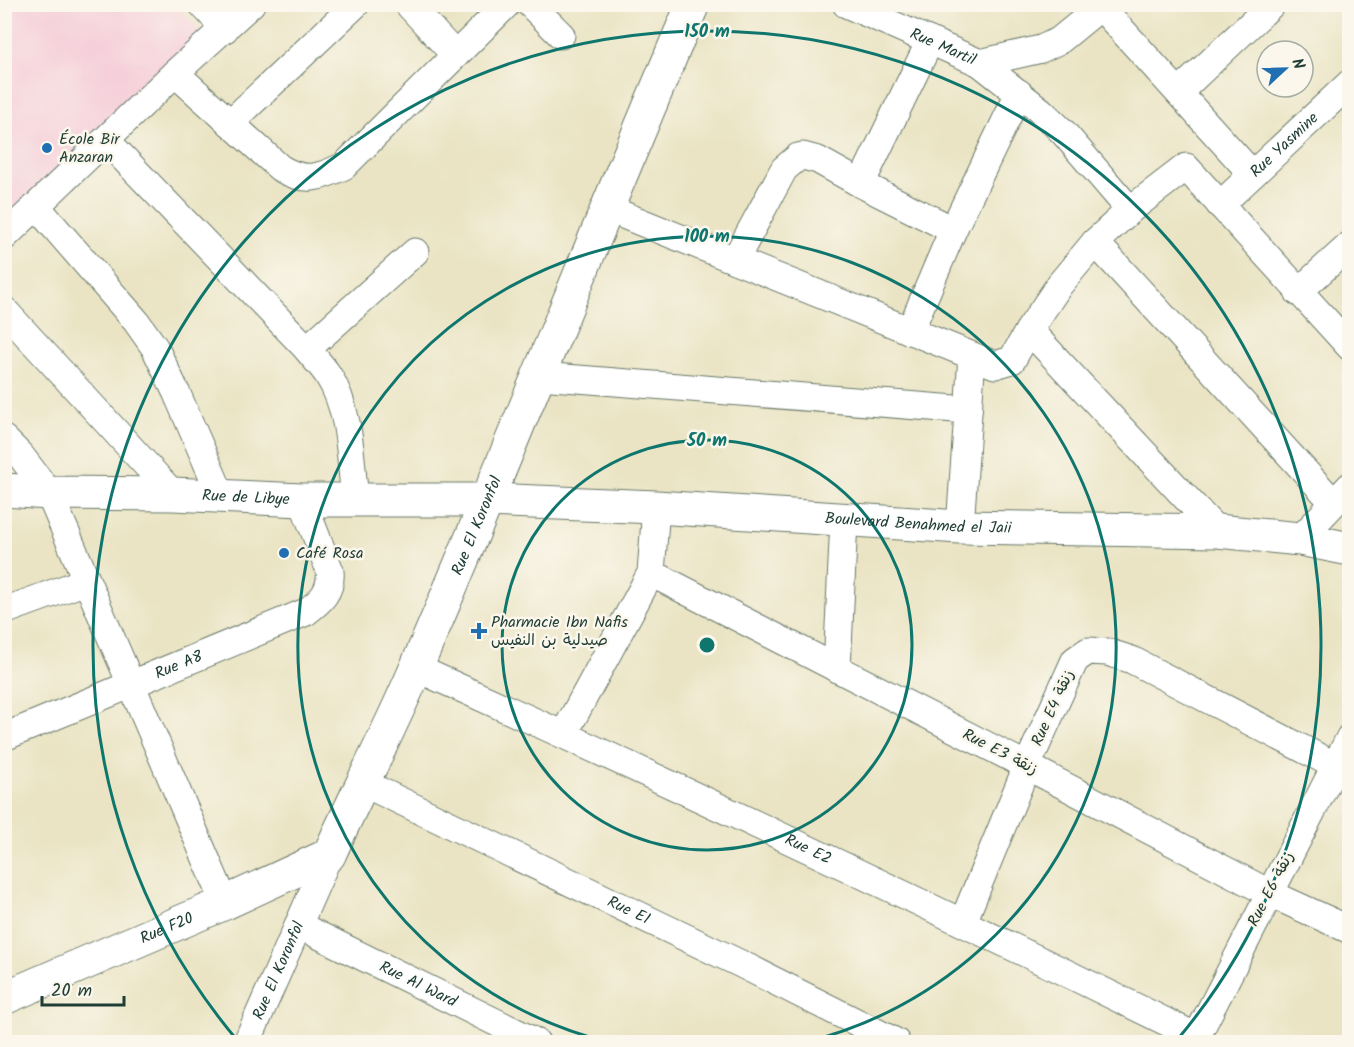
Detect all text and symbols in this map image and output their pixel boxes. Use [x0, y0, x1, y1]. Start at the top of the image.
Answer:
text: 150 m [684, 18, 730, 47]
street label: Rue Martil [906, 21, 980, 72]
north arrow [1255, 39, 1315, 99]
text: N [1284, 55, 1311, 73]
street label: Rue Yasmine [1244, 106, 1324, 184]
place label: École Bir Anzaran [59, 127, 121, 170]
marker: École Bir Anzaran [40, 141, 54, 155]
text: 100 m [684, 223, 730, 252]
text: 50 m [686, 427, 727, 456]
street label: Rue El Koronfol [445, 472, 508, 579]
street label: Rue de Libye [201, 483, 290, 512]
street label: Boulevard Benahmed el Jaii [824, 506, 1013, 540]
place label: Café Rosa [296, 541, 363, 566]
marker: Café Rosa [277, 546, 291, 560]
place label: Pharmacie Ibn Nafis صيدلية بن النفيس [491, 610, 628, 653]
marker: Pharmacie Ibn Nafis صيدلية بن النفيس [472, 624, 486, 638]
centre of rings [697, 635, 717, 655]
street label: Rue A8 [151, 643, 207, 686]
street label: Rue E4 زنقة [1025, 666, 1081, 750]
street label: Rue E3 زنقة [958, 722, 1042, 782]
street label: Rue E2 [781, 827, 836, 871]
street label: Rue E6 زنقة [1241, 847, 1301, 931]
street label: Rue E1 [603, 889, 655, 931]
street label: Rue F20 [136, 905, 197, 951]
street label: Rue El Koronfol [246, 917, 311, 1024]
street label: Rue Al Ward [375, 954, 462, 1014]
scale bar [42, 969, 124, 1007]
text: 20 m [51, 977, 92, 1006]

